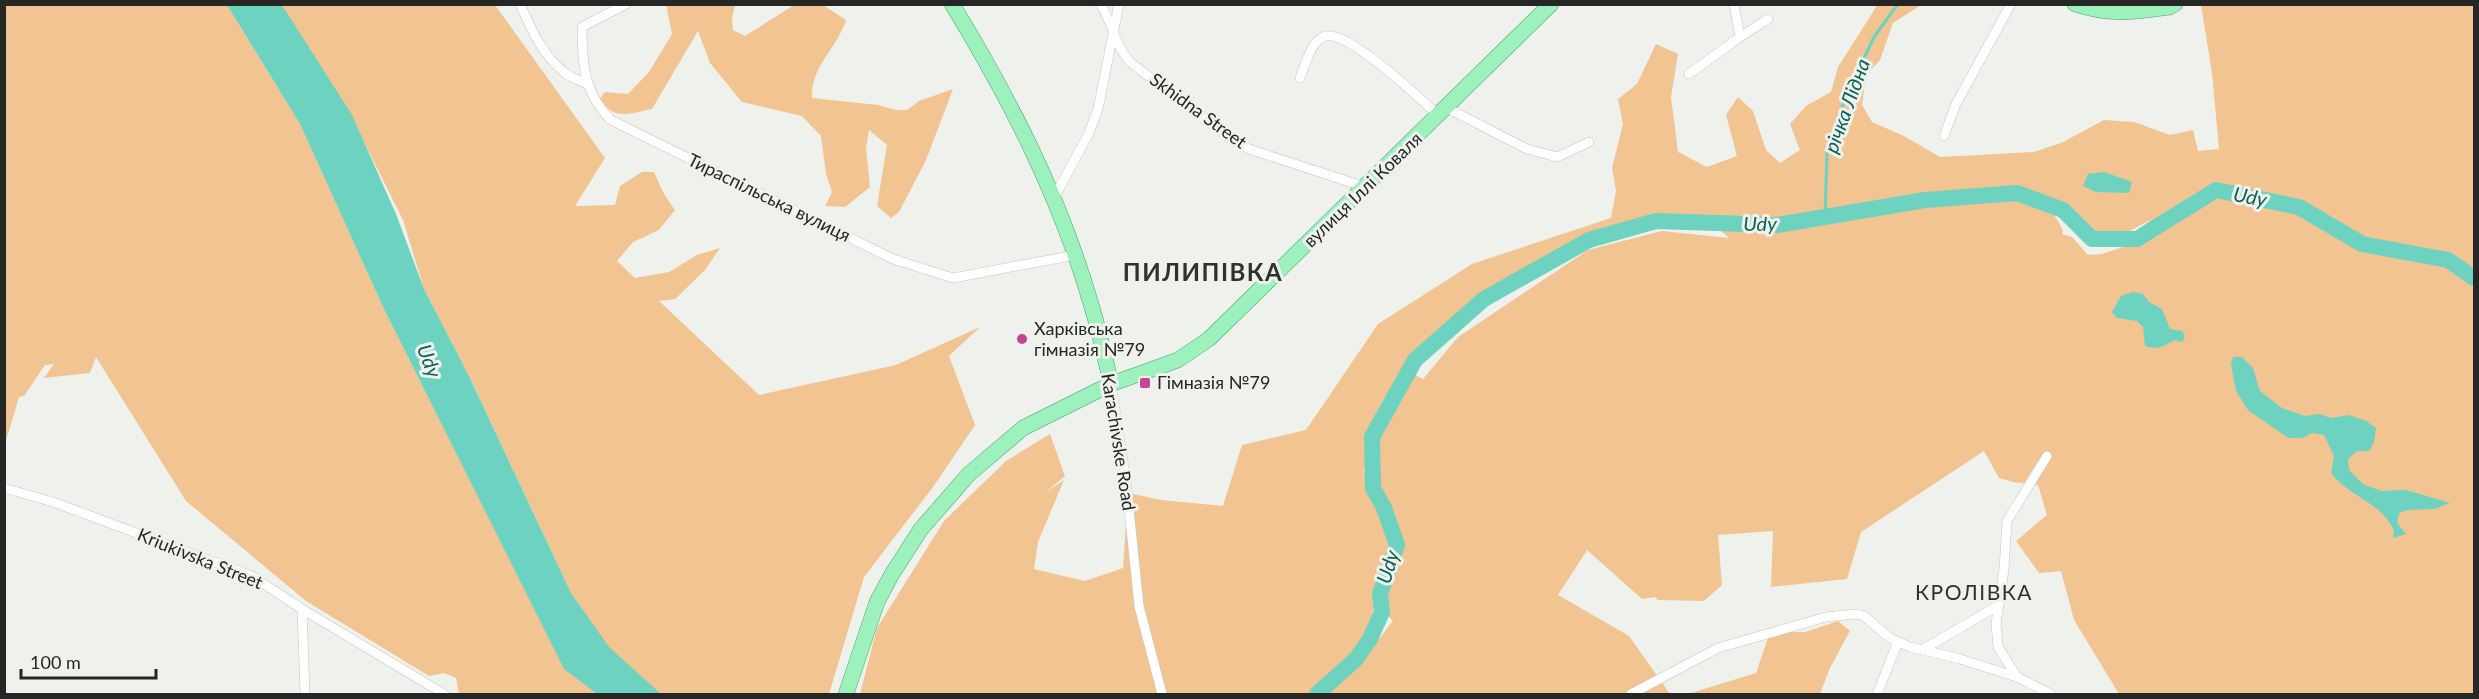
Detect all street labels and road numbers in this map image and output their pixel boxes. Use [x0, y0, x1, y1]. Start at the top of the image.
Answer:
street label: Skhidna Street [1146, 68, 1252, 153]
street label: вулиця Іллі Коваля [1299, 127, 1426, 251]
street label: Тираспільська вулиця [685, 148, 854, 246]
street label: Karachivske Road [1097, 372, 1141, 512]
street label: Kriukivska Street [134, 523, 267, 593]

